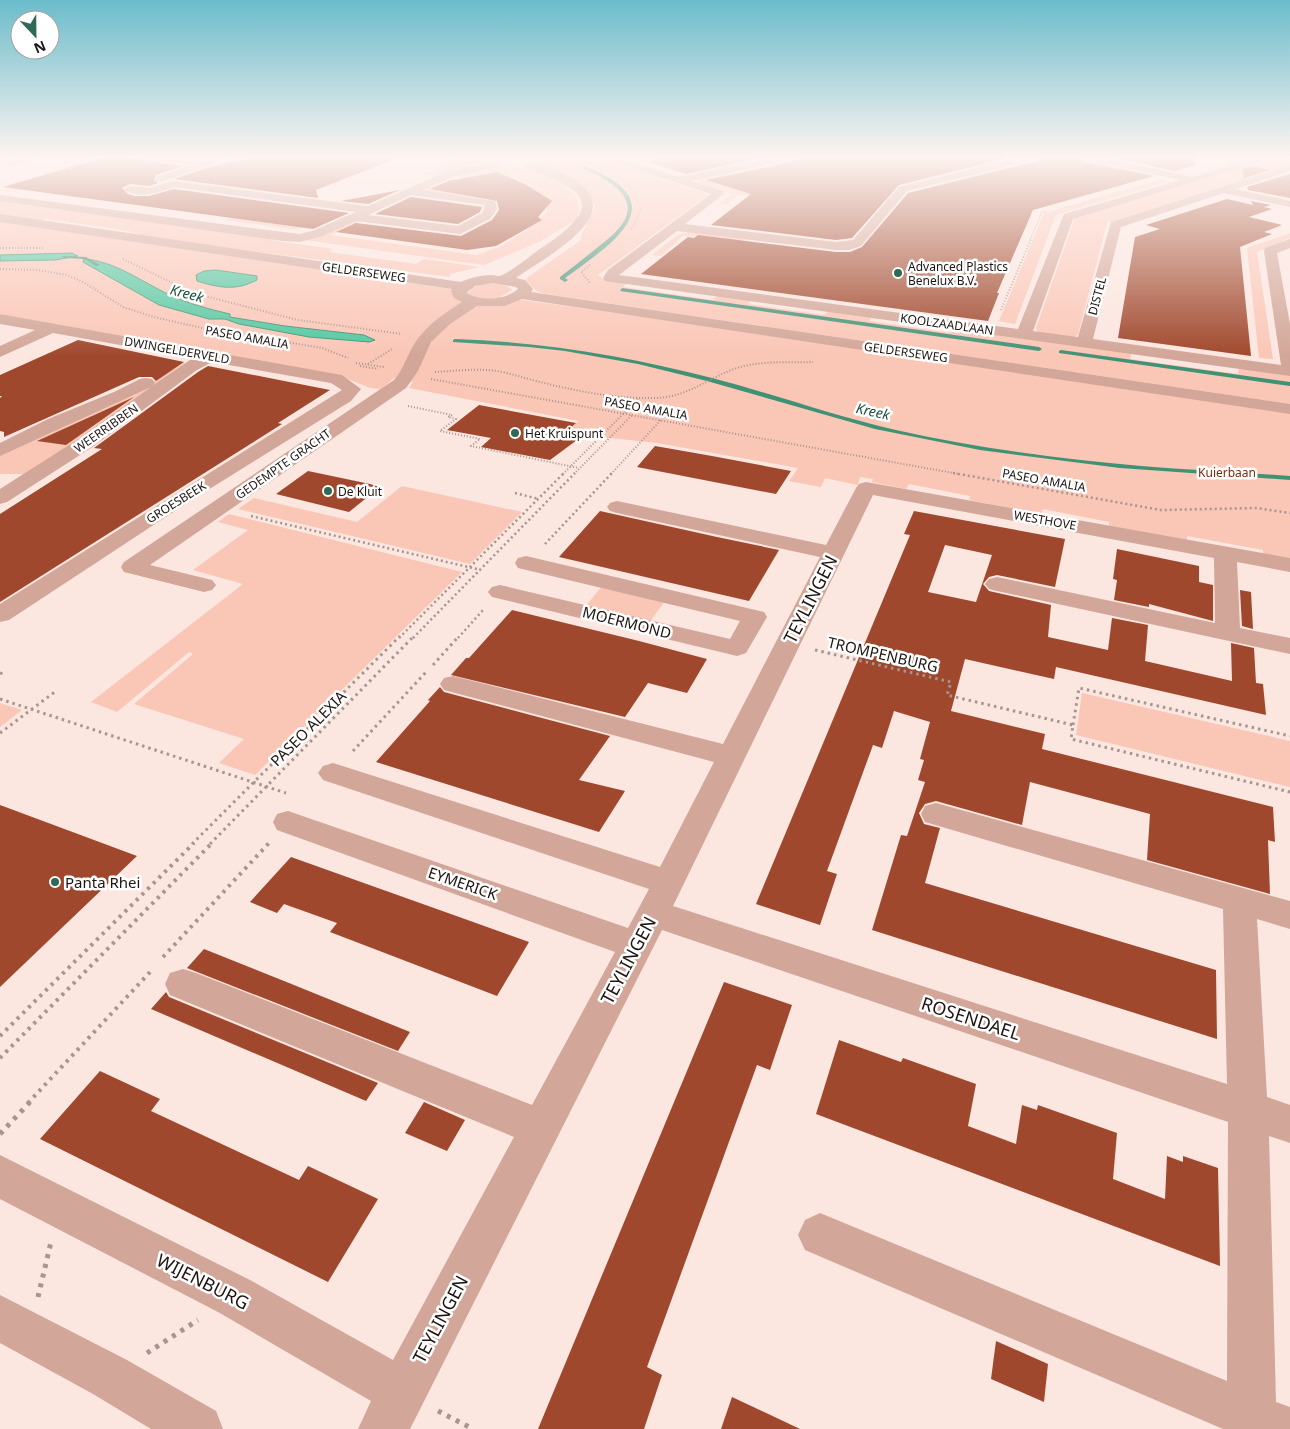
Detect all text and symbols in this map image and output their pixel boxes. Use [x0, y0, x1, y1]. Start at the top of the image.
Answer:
north arrow [10, 10, 60, 60]
text: N [31, 37, 49, 58]
street label: GELDERSEWEG [321, 258, 407, 286]
place label: Advanced Plastics Benelux B.V. [908, 258, 1008, 289]
marker: Advanced Plastics Benelux B.V. [892, 267, 904, 279]
street label: DISTEL [1084, 275, 1110, 317]
water label: Kreek [168, 279, 207, 307]
street label: KOOLZAADLAAN [899, 309, 995, 339]
street label: PASEO AMALIA [204, 321, 290, 353]
street label: DWINGELDERVELD [123, 332, 231, 368]
street label: GELDERSEWEG [863, 338, 949, 366]
street label: PASEO AMALIA [603, 392, 689, 424]
water label: Kreek [854, 398, 893, 424]
street label: WEERRIBBEN [70, 400, 142, 456]
street label: GEDEMPTE GRACHT [232, 425, 334, 503]
place label: Het Kruispunt [525, 425, 604, 442]
marker: Het Kruispunt [509, 427, 521, 439]
street label: PASEO AMALIA [1001, 464, 1087, 496]
park label: Kuierbaan [1198, 464, 1256, 481]
street label: GROESBEEK [143, 477, 210, 527]
place label: De Kluit [338, 483, 383, 500]
marker: De Kluit [322, 485, 334, 497]
street label: WESTHOVE [1012, 506, 1078, 534]
street label: TEYLINGEN [777, 551, 843, 647]
street label: MOERMOND [581, 601, 673, 643]
street label: TROMPENBURG [826, 632, 940, 676]
street label: PASEO ALEXIA [266, 686, 350, 770]
street label: EYMERICK [426, 862, 501, 904]
place label: Panta Rhei [65, 872, 140, 892]
marker: Panta Rhei [49, 876, 61, 888]
street label: TEYLINGEN [595, 912, 661, 1008]
street label: ROSENDAEL [919, 991, 1023, 1045]
street label: WIJENBURG [153, 1247, 253, 1315]
street label: TEYLINGEN [407, 1271, 473, 1367]

